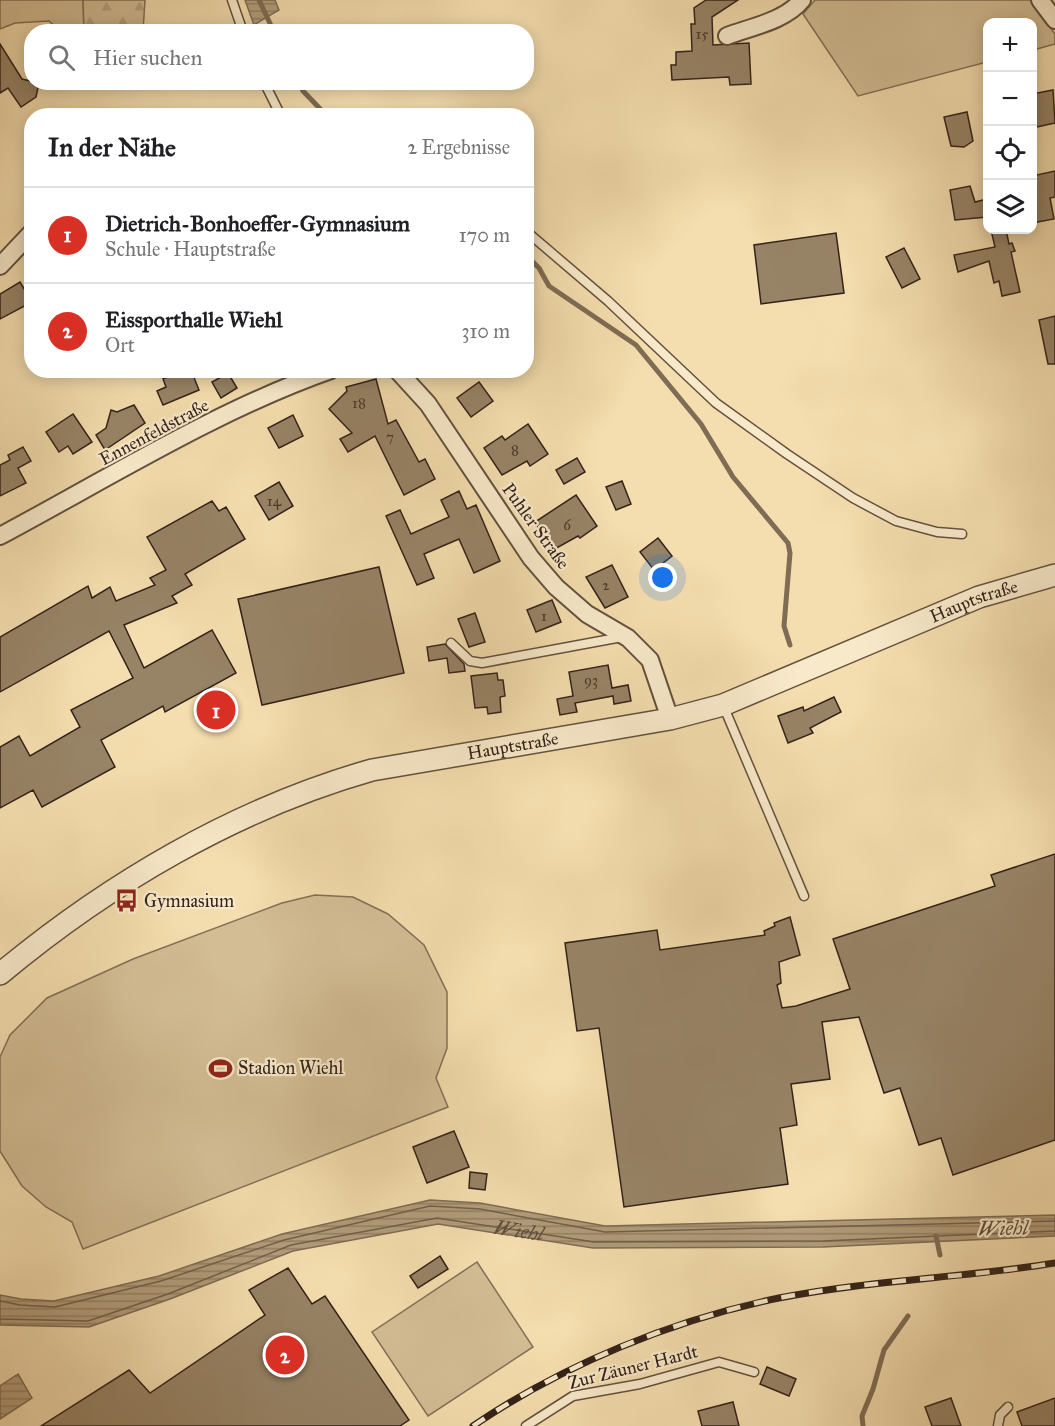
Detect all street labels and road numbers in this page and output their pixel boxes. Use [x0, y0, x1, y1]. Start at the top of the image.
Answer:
street label: Ennenfeldstraße [95, 394, 213, 470]
street label: Puhler Straße [497, 479, 575, 573]
street label: Hauptstraße [926, 575, 1020, 628]
street label: Hauptstraße [465, 727, 560, 765]
street label: Zur Zäuner Hardt [566, 1340, 701, 1394]

